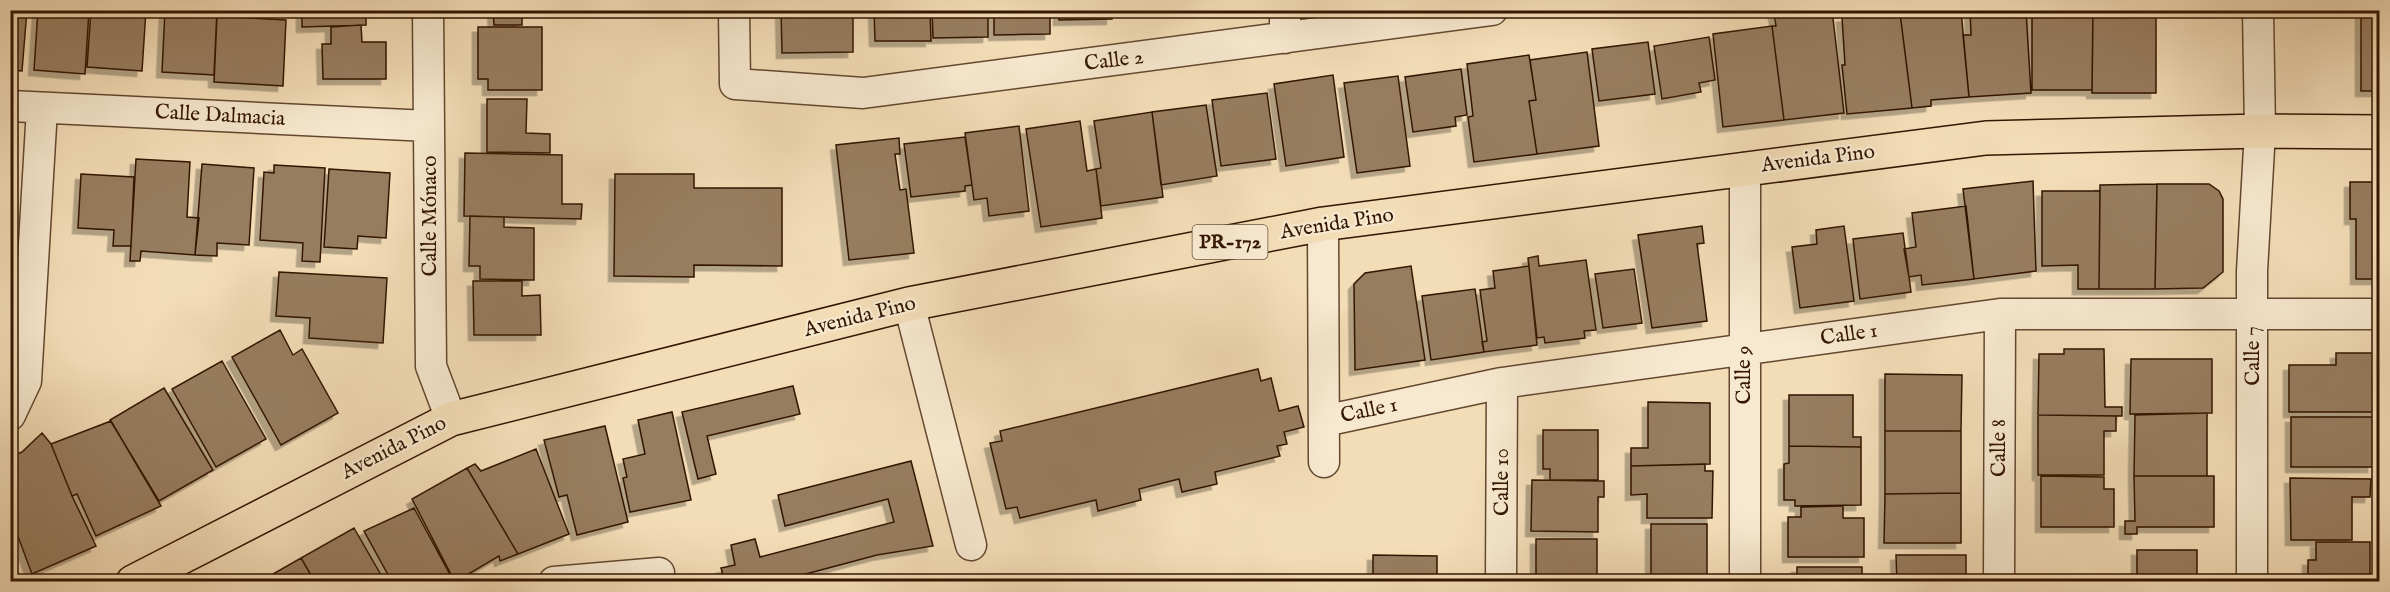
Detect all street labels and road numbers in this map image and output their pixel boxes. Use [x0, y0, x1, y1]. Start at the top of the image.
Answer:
street label: Calle 2 [1083, 44, 1145, 78]
street label: Calle Dalmacia [154, 99, 287, 133]
street label: Avenida Pino [1759, 139, 1876, 179]
street label: Calle Mónaco [417, 155, 444, 277]
street label: Avenida Pino [1277, 202, 1396, 246]
road number: PR-172 [1192, 225, 1268, 259]
street label: Avenida Pino [800, 290, 919, 344]
street label: Calle 1 [1819, 318, 1879, 352]
street label: Calle 7 [2240, 326, 2267, 386]
street label: Calle 9 [1731, 346, 1758, 404]
street label: Calle 1 [1338, 392, 1400, 430]
street label: Avenida Pino [336, 410, 451, 486]
street label: Calle 8 [1986, 419, 2013, 477]
street label: Calle 10 [1489, 448, 1516, 516]

